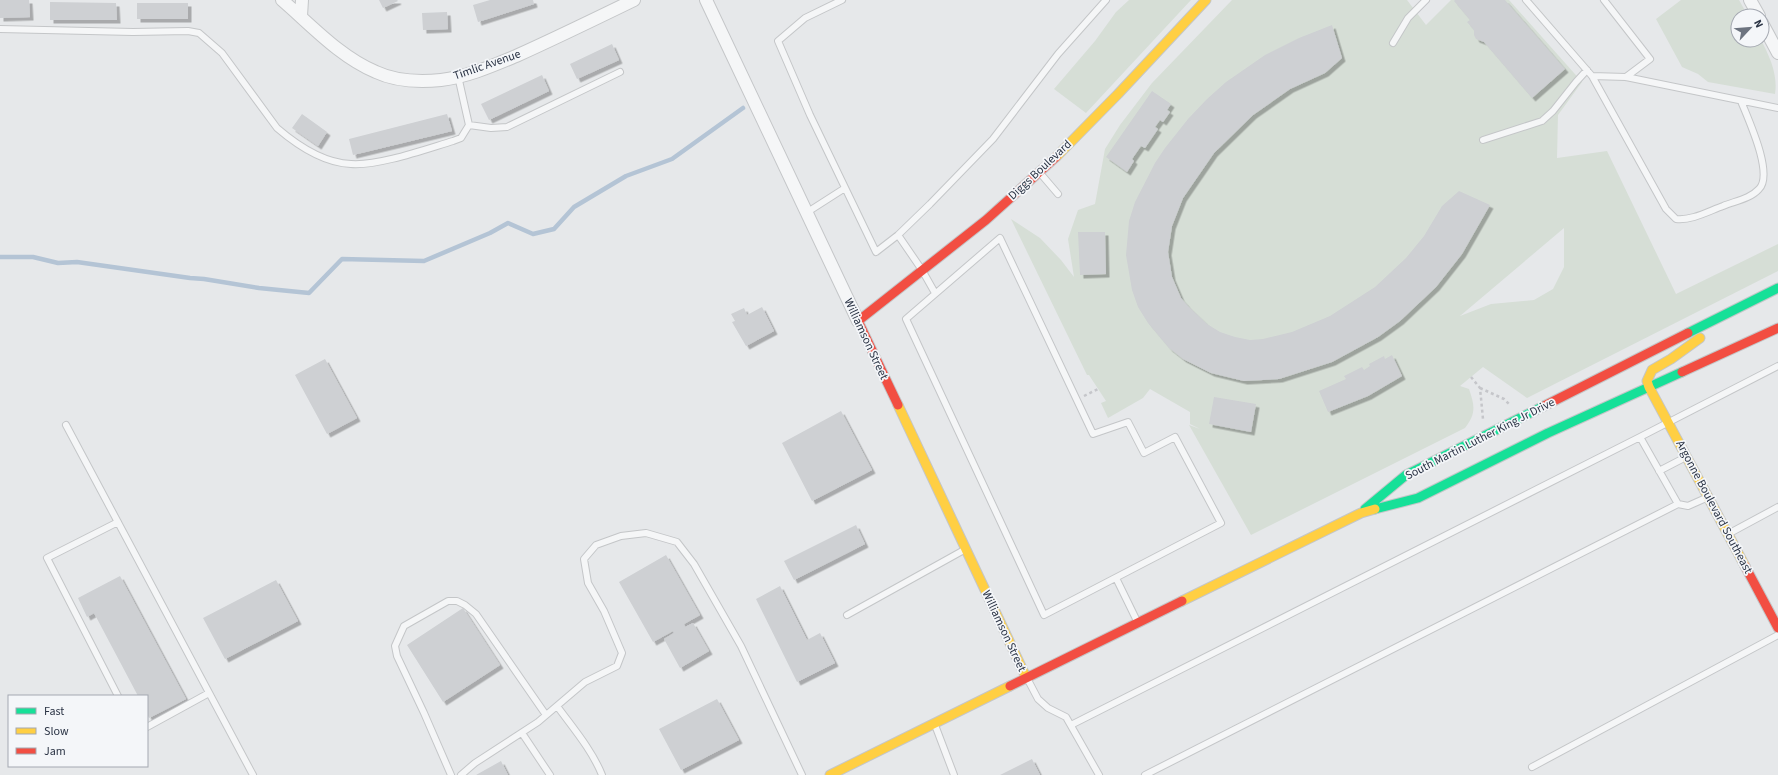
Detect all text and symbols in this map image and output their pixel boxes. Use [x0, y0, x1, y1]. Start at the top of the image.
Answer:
north arrow [1730, 8, 1770, 48]
text: N [1750, 17, 1767, 30]
street label: Timlic Avenue [451, 46, 523, 84]
street label: Diggs Boulevard [1005, 136, 1075, 204]
street label: Williamson Street [840, 296, 892, 382]
street label: South Martin Luther King Jr Drive [1402, 394, 1558, 484]
street label: Argonne Boulevard Southeast [1672, 437, 1756, 577]
street label: Williamson Street [978, 588, 1030, 674]
legend [8, 695, 148, 767]
text: Fast [44, 703, 64, 720]
text: Slow [44, 723, 69, 740]
text: Jam [44, 743, 66, 760]

